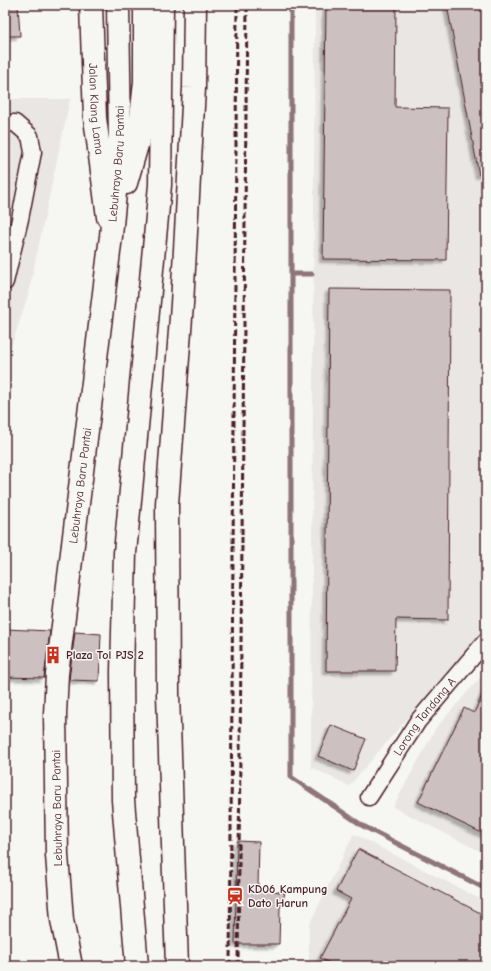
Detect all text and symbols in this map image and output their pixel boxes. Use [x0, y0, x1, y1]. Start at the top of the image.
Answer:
street label: Jalan Klang Lama [86, 63, 107, 155]
street label: Lebuhraya Baru Pantai [105, 105, 127, 222]
street label: Lebuhraya Baru Pantai [66, 427, 94, 544]
building icon: Plaza Tol PJS 2 [43, 645, 63, 665]
place label: Plaza Tol PJS 2 [66, 648, 144, 662]
street label: Lorong Tandang A [391, 675, 459, 758]
street label: Lebuhraya Baru Pantai [49, 750, 65, 866]
place label: KD06 Kampung Dato Harun [248, 882, 328, 910]
station icon: KD06 Kampung Dato Harun [225, 886, 245, 906]

